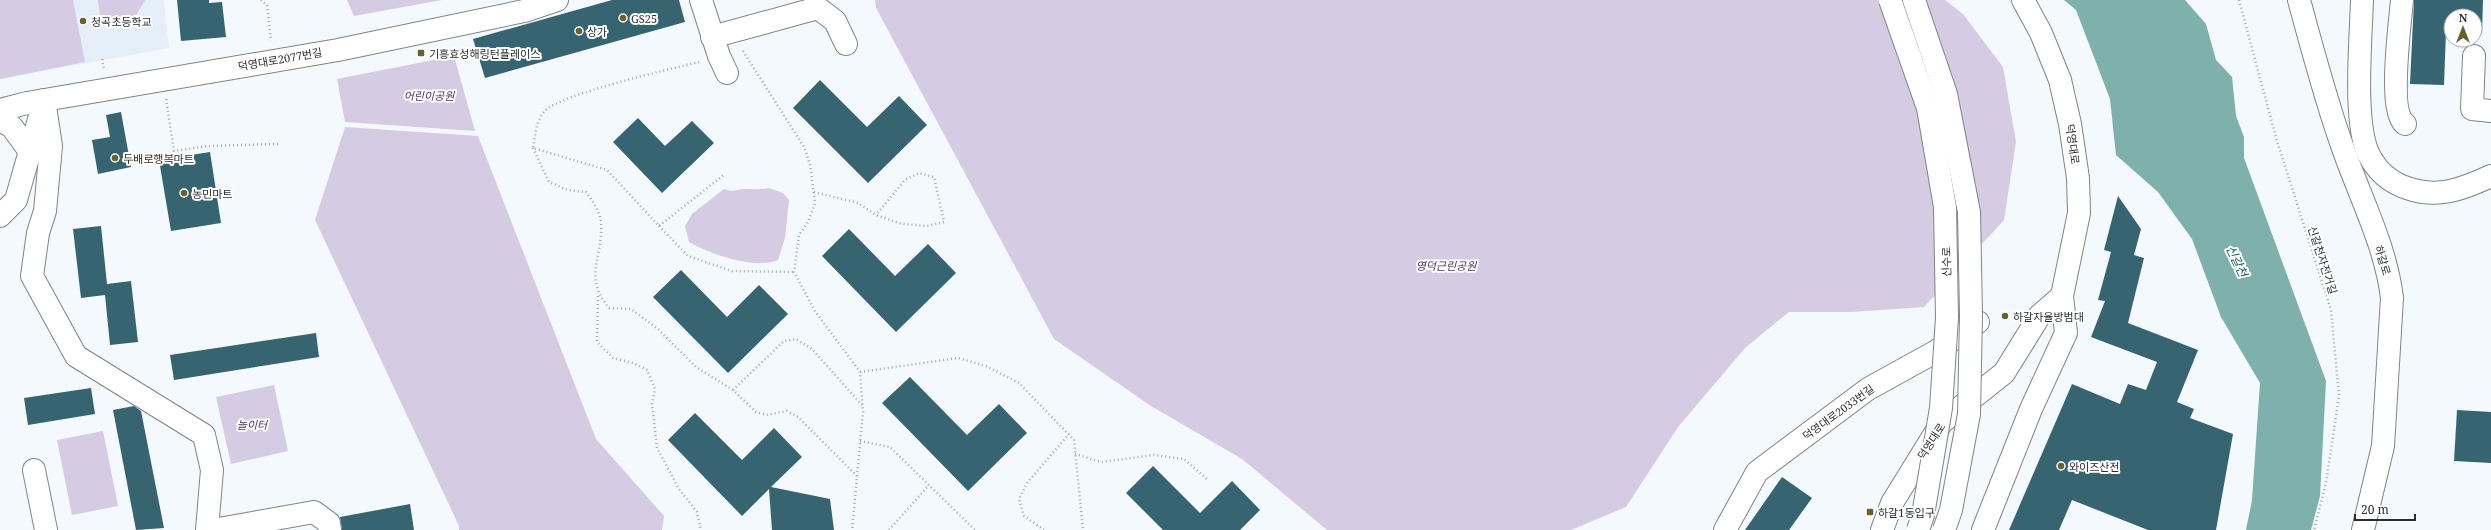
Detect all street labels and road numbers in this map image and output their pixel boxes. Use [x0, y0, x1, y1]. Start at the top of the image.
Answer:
street label: 덕영대로2077번길 [237, 44, 323, 74]
street label: 덕영대로 [2063, 123, 2083, 165]
street label: 신갈천자전거길 [2305, 224, 2341, 296]
street label: 하갈로 [2371, 243, 2395, 277]
street label: 신수로 [1938, 247, 1954, 277]
street label: 덕영대로2033번길 [1799, 381, 1877, 443]
street label: 덕영대로 [1914, 420, 1948, 462]

